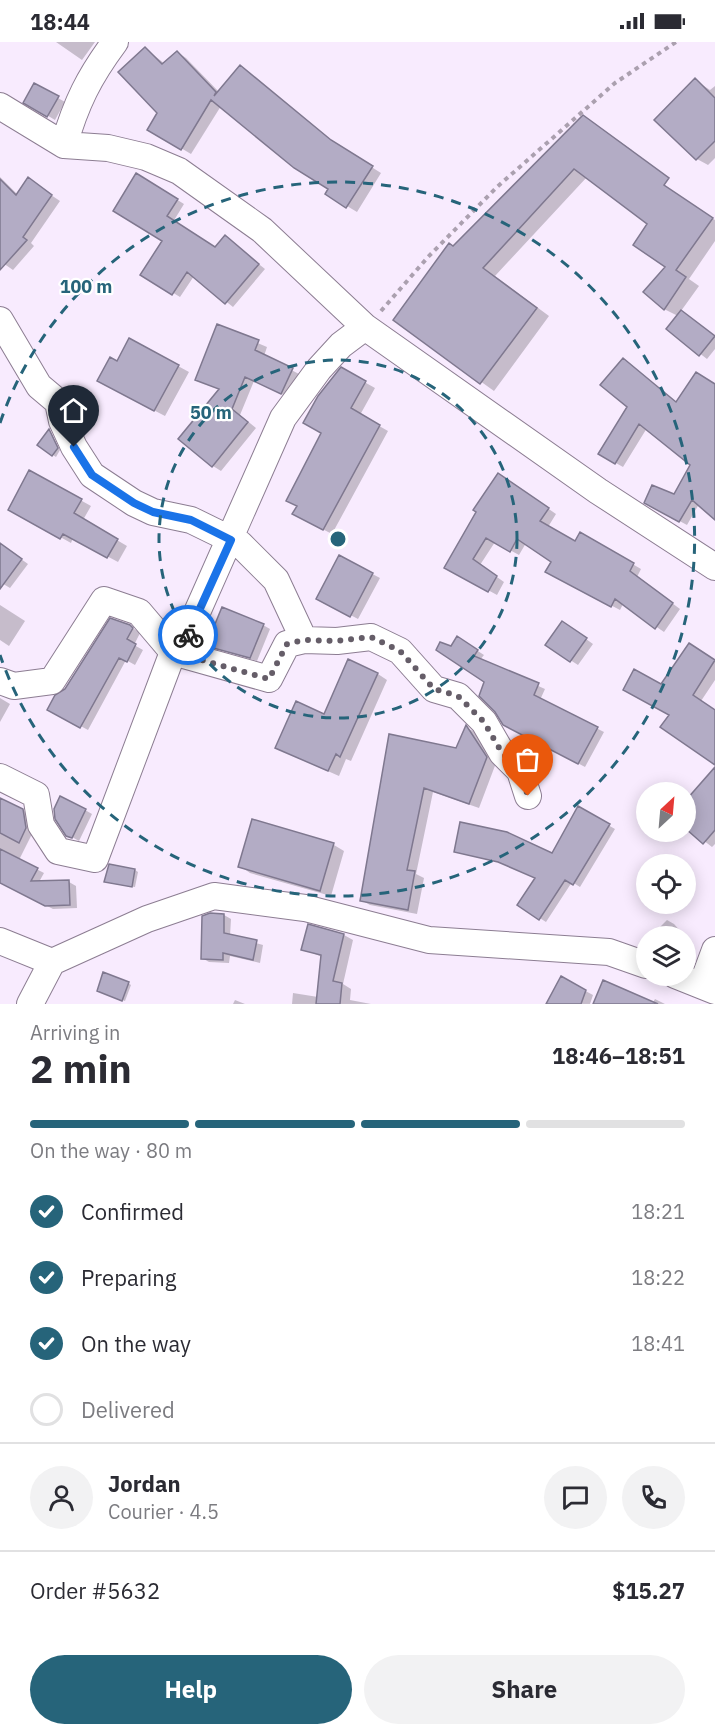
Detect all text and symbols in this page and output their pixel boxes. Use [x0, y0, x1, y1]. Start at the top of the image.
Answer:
text: 18:44 [30, 7, 90, 36]
text: 100 m [60, 275, 112, 298]
pin [48, 385, 99, 447]
icon: home [57, 394, 90, 427]
text: 50 m [190, 401, 232, 424]
centre of rings [328, 529, 348, 549]
courier [158, 605, 218, 665]
icon: bike [172, 619, 205, 652]
pin [502, 734, 553, 796]
icon: bag [511, 743, 544, 776]
north arrow [636, 782, 696, 842]
map controls [636, 782, 696, 986]
button: locate [636, 854, 696, 914]
button: layers [636, 926, 696, 986]
text: Arriving in [30, 1019, 120, 1046]
text: 18:46–18:51 [552, 1041, 685, 1070]
text: 2 min [30, 1043, 132, 1094]
text: On the way · 80 m [30, 1137, 192, 1164]
icon: check [30, 1195, 63, 1228]
text: Confirmed [81, 1197, 184, 1226]
text: 18:21 [631, 1198, 685, 1225]
icon: check [30, 1261, 63, 1294]
text: Preparing [81, 1263, 176, 1292]
text: 18:22 [631, 1264, 685, 1291]
icon: check [30, 1327, 63, 1360]
text: On the way [81, 1329, 191, 1358]
text: 18:41 [631, 1330, 685, 1357]
text: Delivered [81, 1395, 175, 1424]
button: person [30, 1466, 93, 1529]
button: chat [544, 1466, 607, 1529]
button: phone [622, 1466, 685, 1529]
text: Jordan [108, 1469, 181, 1498]
text: Courier · 4.5 [108, 1498, 219, 1525]
text: Order #5632 [30, 1576, 160, 1605]
text: $15.27 [612, 1576, 685, 1605]
button: Help [30, 1655, 352, 1724]
button: Share [364, 1655, 685, 1724]

